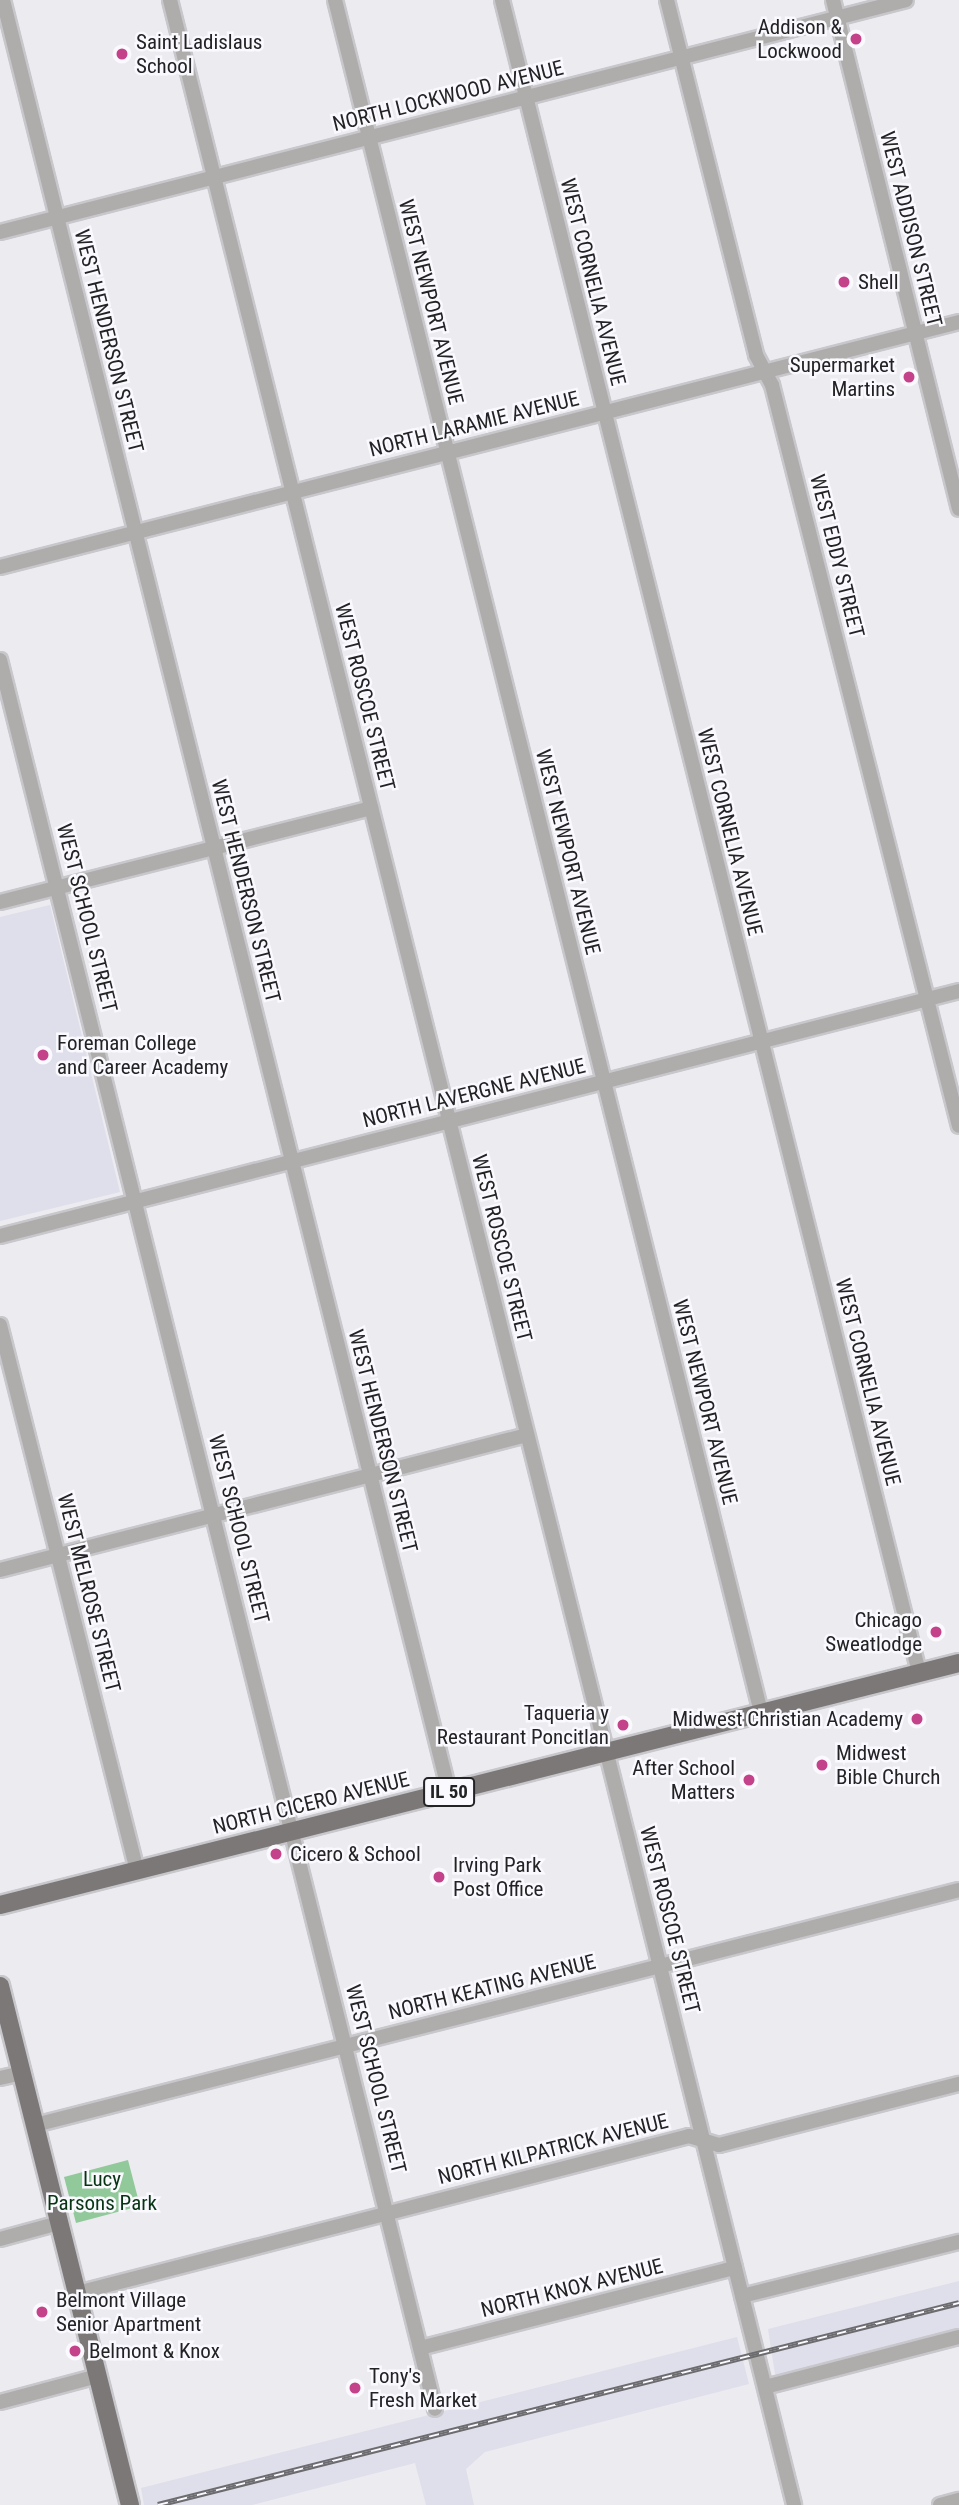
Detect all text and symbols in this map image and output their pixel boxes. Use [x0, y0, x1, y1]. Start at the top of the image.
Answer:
place label: Addison & Lockwood [757, 14, 842, 64]
place label: Saint Ladislaus School [136, 29, 262, 79]
marker: Addison & Lockwood [848, 31, 864, 47]
marker: Saint Ladislaus School [114, 46, 130, 62]
street label: NORTH LOCKWOOD AVENUE [330, 55, 566, 137]
street label: WEST ADDISON STREET [874, 129, 948, 329]
street label: WEST CORNELIA AVENUE [555, 176, 631, 388]
street label: WEST NEWPORT AVENUE [393, 196, 469, 408]
street label: WEST HENDERSON STREET [69, 227, 149, 455]
place label: Shell [858, 269, 899, 295]
marker: Shell [836, 274, 852, 290]
place label: Supermarket Martins [790, 352, 895, 402]
marker: Supermarket Martins [901, 369, 917, 385]
street label: NORTH LARAMIE AVENUE [366, 386, 582, 462]
street label: WEST EDDY STREET [804, 472, 870, 640]
street label: WEST ROSCOE STREET [329, 601, 401, 793]
street label: WEST CORNELIA AVENUE [692, 726, 768, 938]
street label: WEST NEWPORT AVENUE [530, 746, 606, 958]
street label: WEST HENDERSON STREET [206, 777, 286, 1005]
street label: WEST SCHOOL STREET [51, 821, 123, 1015]
place label: Foreman College and Career Academy [57, 1030, 228, 1080]
marker: Foreman College and Career Academy [35, 1047, 51, 1063]
street label: NORTH LAVERGNE AVENUE [360, 1053, 588, 1133]
street label: WEST ROSCOE STREET [466, 1152, 538, 1344]
street label: WEST CORNELIA AVENUE [830, 1276, 906, 1488]
street label: WEST NEWPORT AVENUE [667, 1296, 743, 1508]
street label: WEST HENDERSON STREET [343, 1327, 423, 1555]
street label: WEST SCHOOL STREET [203, 1432, 275, 1626]
street label: WEST MELROSE STREET [52, 1491, 126, 1695]
place label: Chicago Sweatlodge [825, 1607, 922, 1657]
marker: Chicago Sweatlodge [928, 1624, 944, 1640]
place label: Taqueria y Restaurant Poncitlan [437, 1700, 609, 1750]
place label: Midwest Christian Academy [672, 1706, 903, 1732]
marker: Midwest Christian Academy [909, 1711, 925, 1727]
marker: Taqueria y Restaurant Poncitlan [615, 1717, 631, 1733]
place label: Midwest Bible Church [836, 1740, 940, 1790]
place label: After School Matters [632, 1755, 735, 1805]
marker: Midwest Bible Church [814, 1757, 830, 1773]
street label: NORTH CICERO AVENUE [210, 1766, 412, 1840]
marker: After School Matters [741, 1772, 757, 1788]
road number: IL 50 [423, 1776, 475, 1808]
street label: WEST ROSCOE STREET [634, 1824, 706, 2016]
place label: Cicero & School [290, 1841, 421, 1867]
marker: Cicero & School [268, 1846, 284, 1862]
place label: Irving Park Post Office [453, 1852, 543, 1902]
marker: Irving Park Post Office [431, 1869, 447, 1885]
street label: NORTH KEATING AVENUE [386, 1949, 598, 2025]
street label: WEST SCHOOL STREET [340, 1982, 412, 2176]
street label: NORTH KILPATRICK AVENUE [435, 2108, 671, 2190]
park label: Lucy Parsons Park [47, 2166, 157, 2216]
street label: NORTH KNOX AVENUE [478, 2253, 666, 2323]
place label: Belmont Village Senior Apartment [56, 2287, 201, 2337]
marker: Belmont Village Senior Apartment [34, 2304, 50, 2320]
place label: Belmont & Knox [89, 2338, 220, 2364]
marker: Belmont & Knox [67, 2343, 83, 2359]
place label: Tony's Fresh Market [369, 2363, 477, 2413]
marker: Tony's Fresh Market [347, 2380, 363, 2396]

